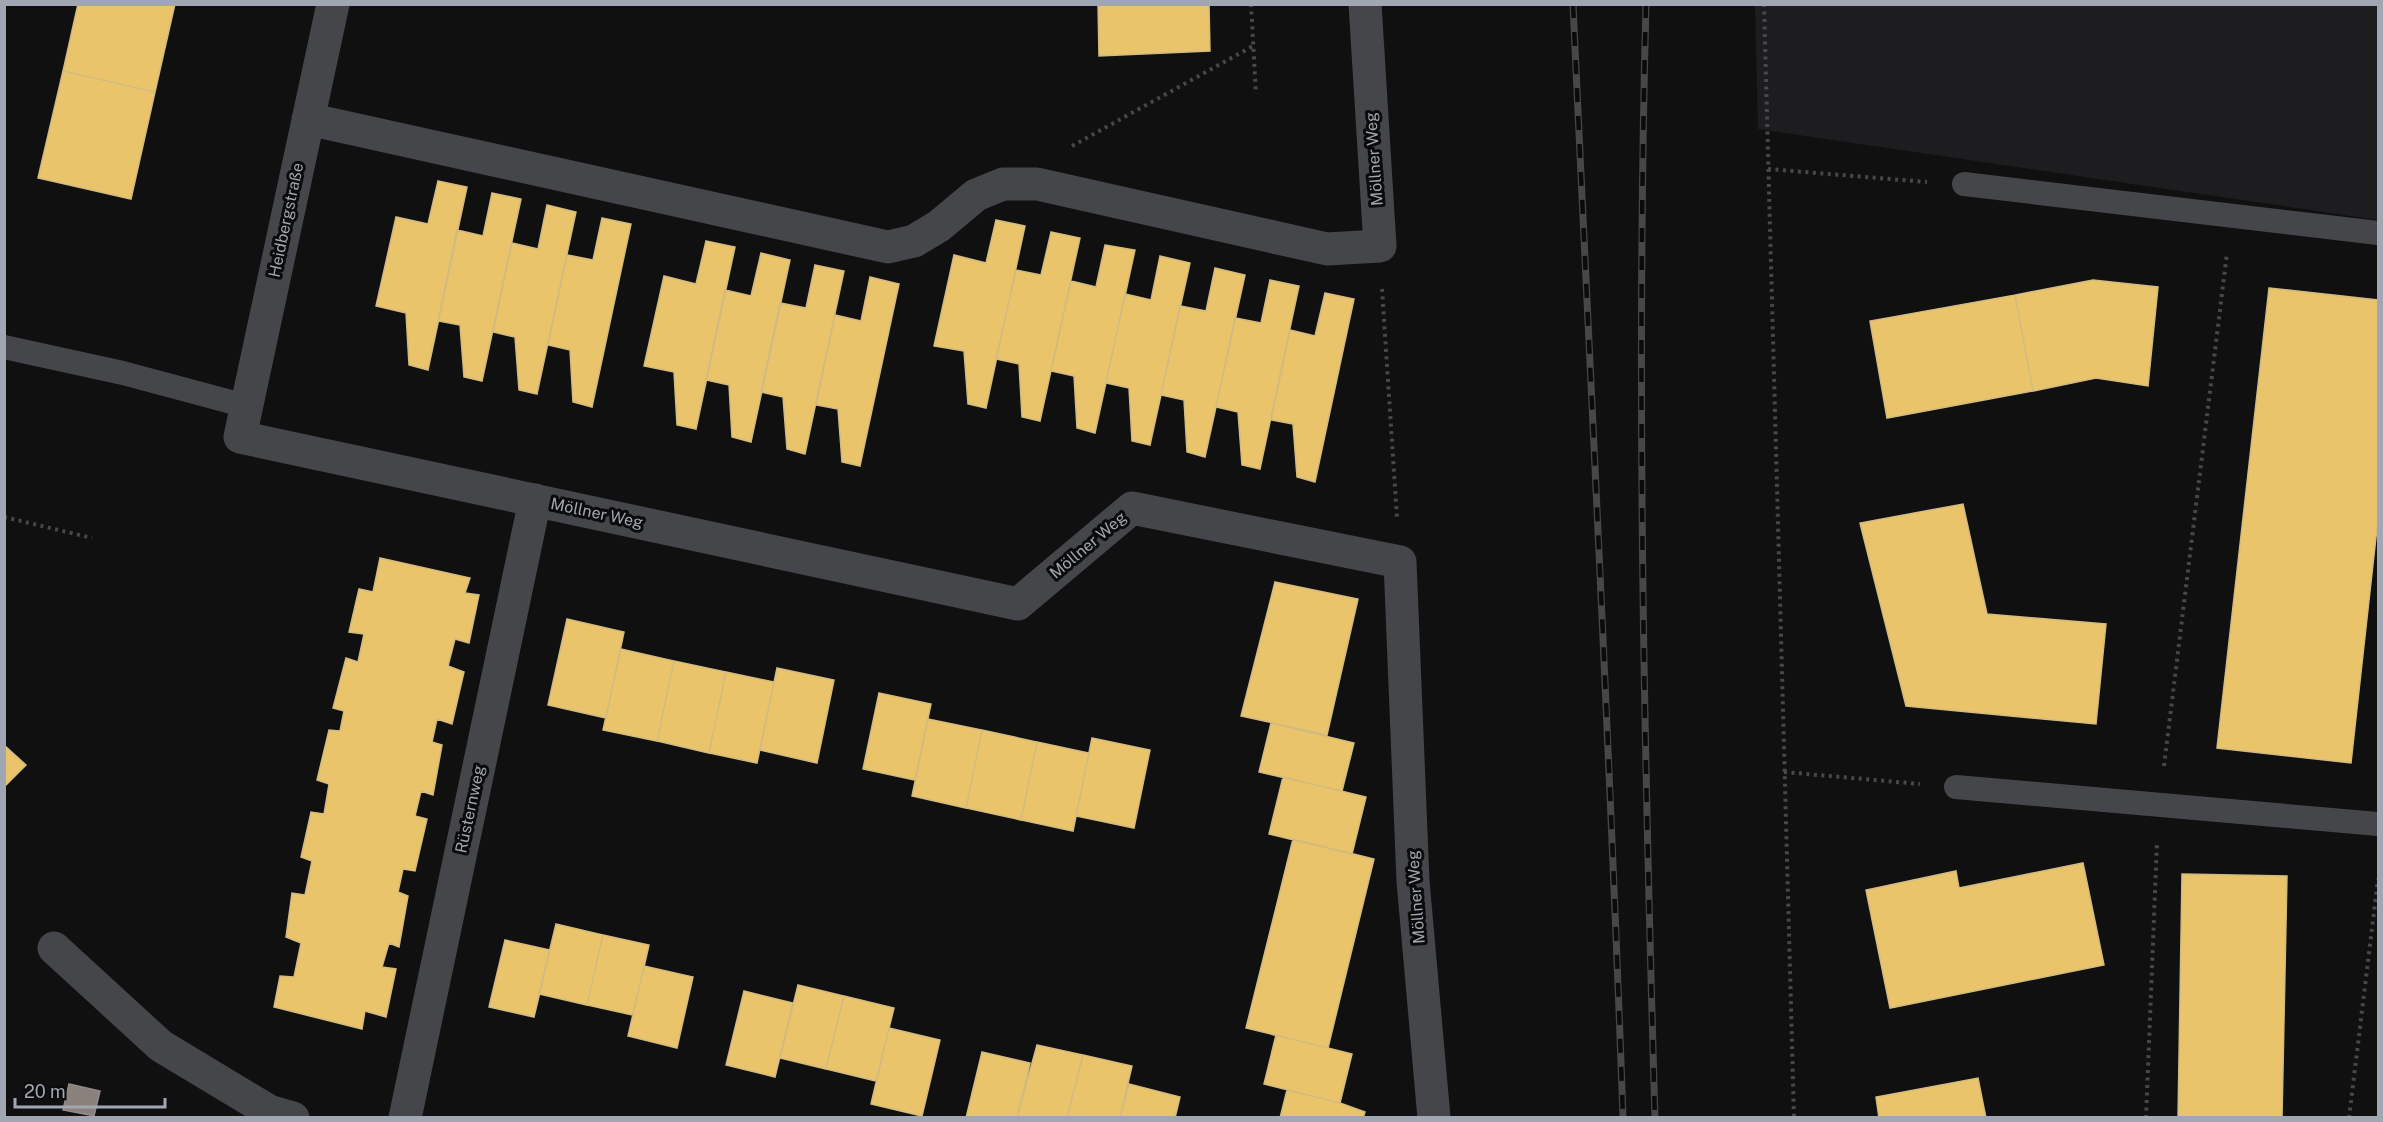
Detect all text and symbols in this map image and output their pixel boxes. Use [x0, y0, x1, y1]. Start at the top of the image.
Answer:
street label: Möllner Weg [1361, 111, 1387, 207]
street label: Heidbergstraße [265, 161, 307, 279]
street label: Möllner Weg [549, 494, 645, 532]
street label: Möllner Weg [1046, 507, 1130, 583]
street label: Rüsternweg [451, 763, 489, 855]
street label: Möllner Weg [1403, 849, 1429, 945]
scale bar [15, 1071, 165, 1109]
text: 20 m [24, 1081, 66, 1102]

